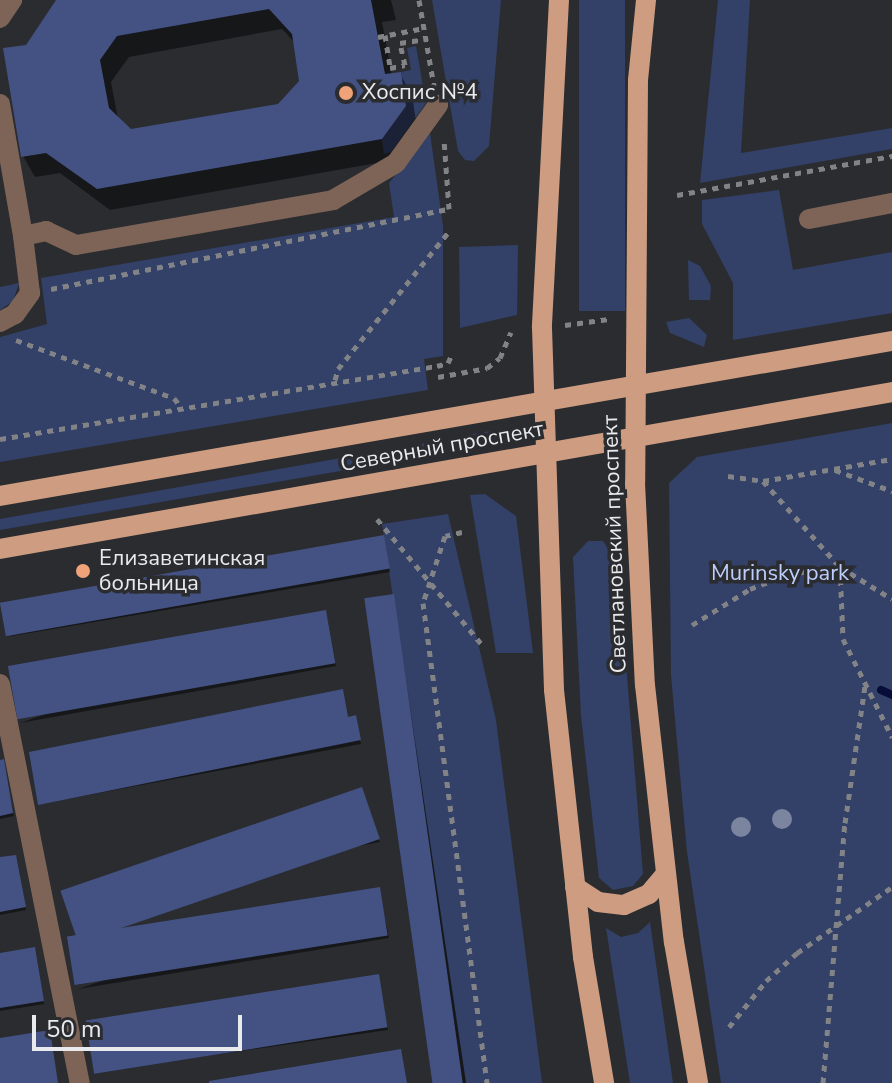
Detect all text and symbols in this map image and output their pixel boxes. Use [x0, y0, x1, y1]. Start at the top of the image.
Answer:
place label: Хоспис №4 [362, 80, 478, 106]
marker: Хоспис №4 [337, 84, 355, 102]
street label: Светлановский проспект [597, 414, 633, 674]
street label: Северный проспект [338, 416, 546, 478]
place label: Елизаветинская больница [99, 545, 265, 596]
park label: Murinsky park [711, 561, 849, 587]
marker: Елизаветинская больница [74, 562, 92, 580]
scale bar [36, 999, 246, 1049]
text: 50 m [46, 1013, 102, 1045]

